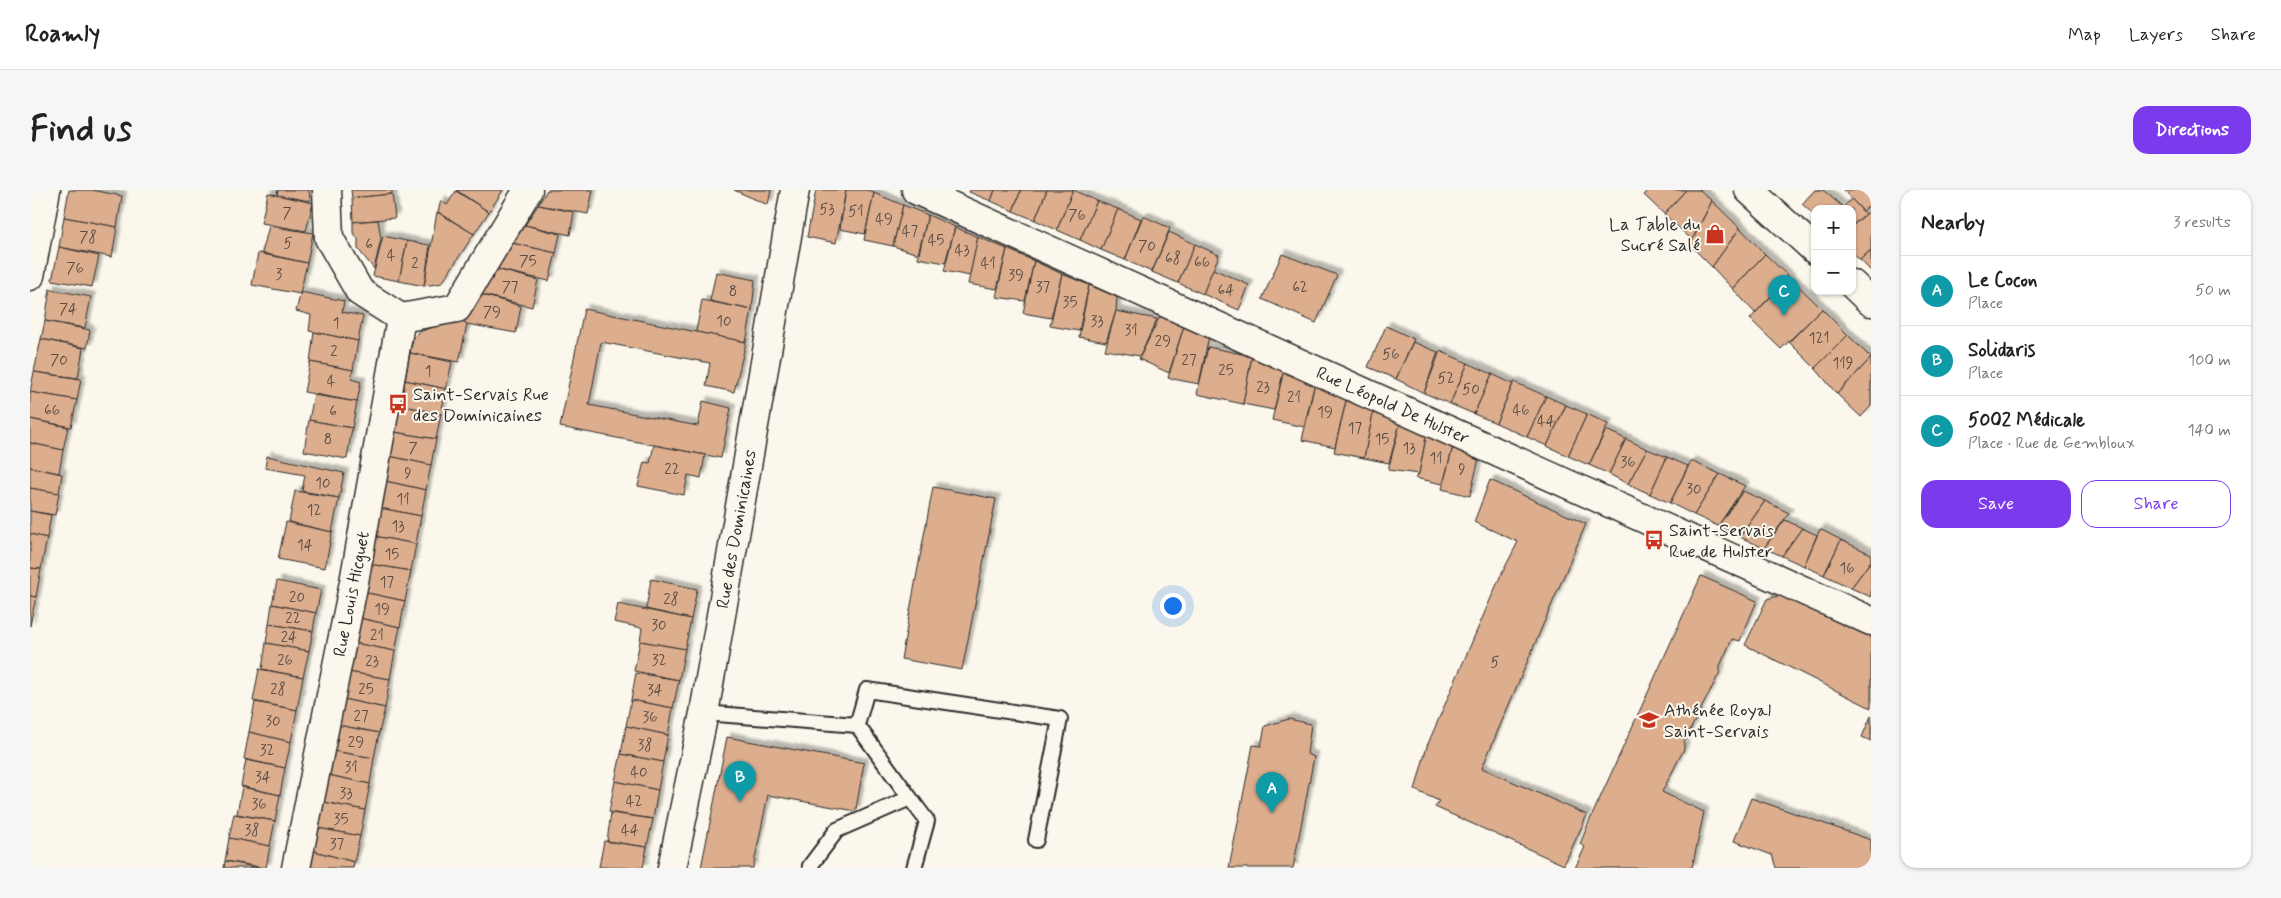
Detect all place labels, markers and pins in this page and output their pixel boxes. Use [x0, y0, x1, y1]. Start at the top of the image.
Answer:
place label: La Table du Sucré Salé [1609, 213, 1700, 258]
shop icon: La Table du Sucré Salé [1704, 223, 1726, 245]
pin: C [1768, 275, 1800, 316]
place label: Saint-Servais Rue des Dominicaines [413, 383, 549, 428]
bus stop icon: Saint-Servais Rue des Dominicaines [387, 393, 409, 415]
place label: Saint-Servais Rue de Hulster [1669, 519, 1774, 564]
bus stop icon: Saint-Servais Rue de Hulster [1643, 529, 1665, 551]
place label: Athénée Royal Saint-Servais [1664, 699, 1771, 744]
school or university icon: Athénée Royal Saint-Servais [1638, 709, 1660, 731]
pin: B [724, 761, 756, 802]
pin: A [1256, 772, 1288, 813]

